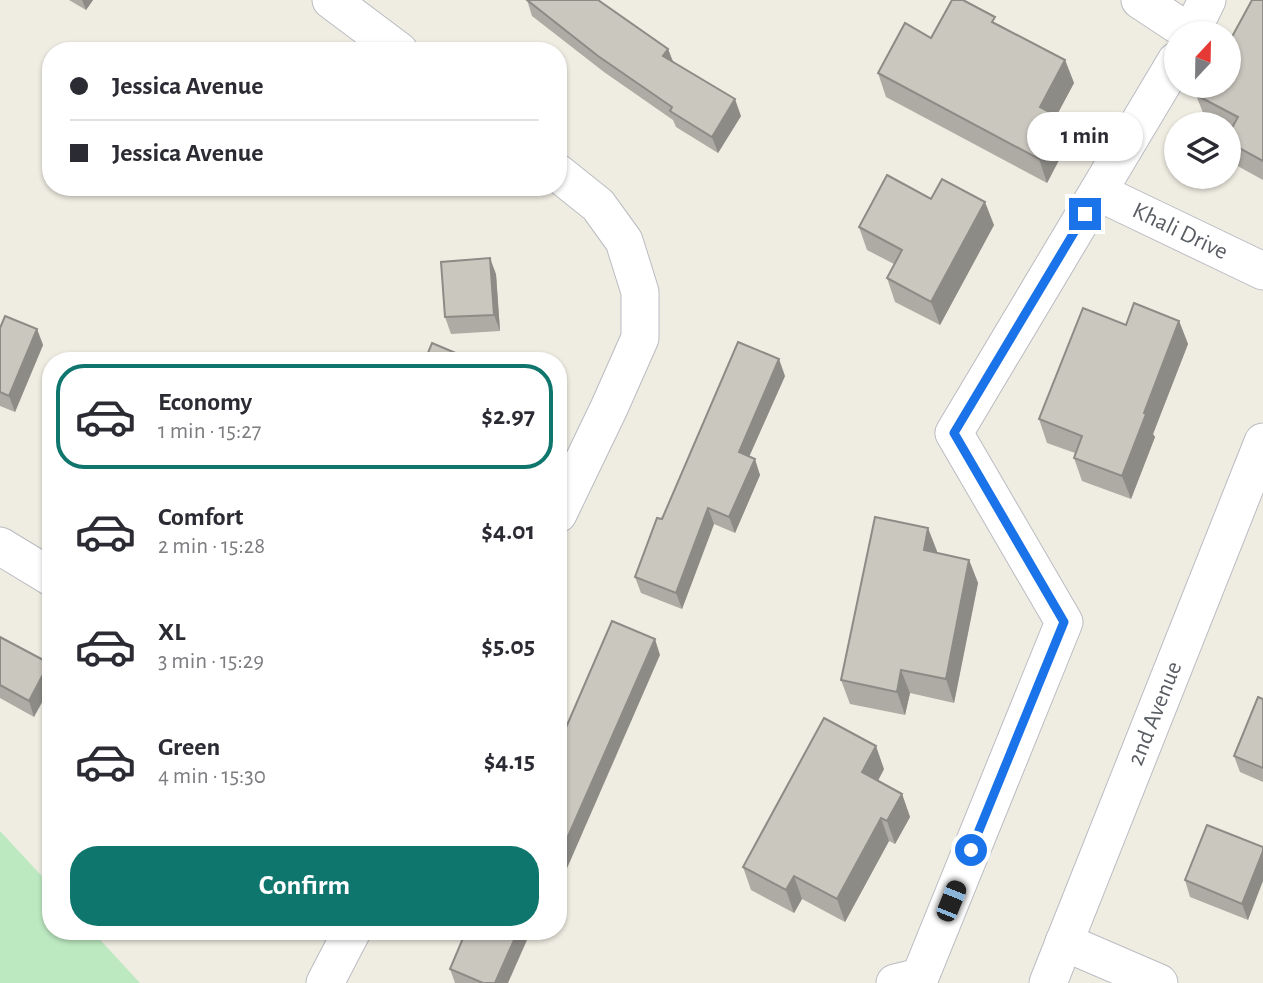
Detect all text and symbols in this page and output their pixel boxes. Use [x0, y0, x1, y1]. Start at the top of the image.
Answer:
north arrow [1164, 21, 1241, 98]
map controls [1164, 21, 1241, 189]
text: Jessica Avenue [112, 73, 264, 99]
button: layers [1164, 112, 1241, 189]
callout: 1 min [1027, 113, 1143, 162]
text: 1 min [1061, 125, 1109, 148]
text: Jessica Avenue [112, 140, 264, 166]
route end [1069, 198, 1101, 230]
street label: Khali Drive [1129, 198, 1231, 264]
icon: car [74, 385, 137, 448]
text: Economy [158, 389, 252, 415]
text: $2.97 [481, 403, 535, 429]
text: 1 min · 15:27 [158, 420, 261, 443]
icon: car [74, 500, 137, 563]
text: Comfort [158, 504, 243, 530]
text: $4.01 [481, 518, 535, 544]
text: 2 min · 15:28 [158, 535, 265, 558]
icon: car [74, 615, 137, 678]
text: XL [158, 619, 185, 645]
text: $5.05 [481, 633, 535, 659]
text: 3 min · 15:29 [158, 650, 264, 673]
street label: 2nd Avenue [1124, 658, 1187, 769]
icon: car [74, 730, 137, 793]
text: Green [158, 734, 220, 760]
text: $4.15 [484, 748, 535, 774]
text: 4 min · 15:30 [158, 765, 266, 788]
route start [955, 834, 987, 866]
button: Confirm [70, 846, 539, 926]
car [934, 878, 969, 924]

